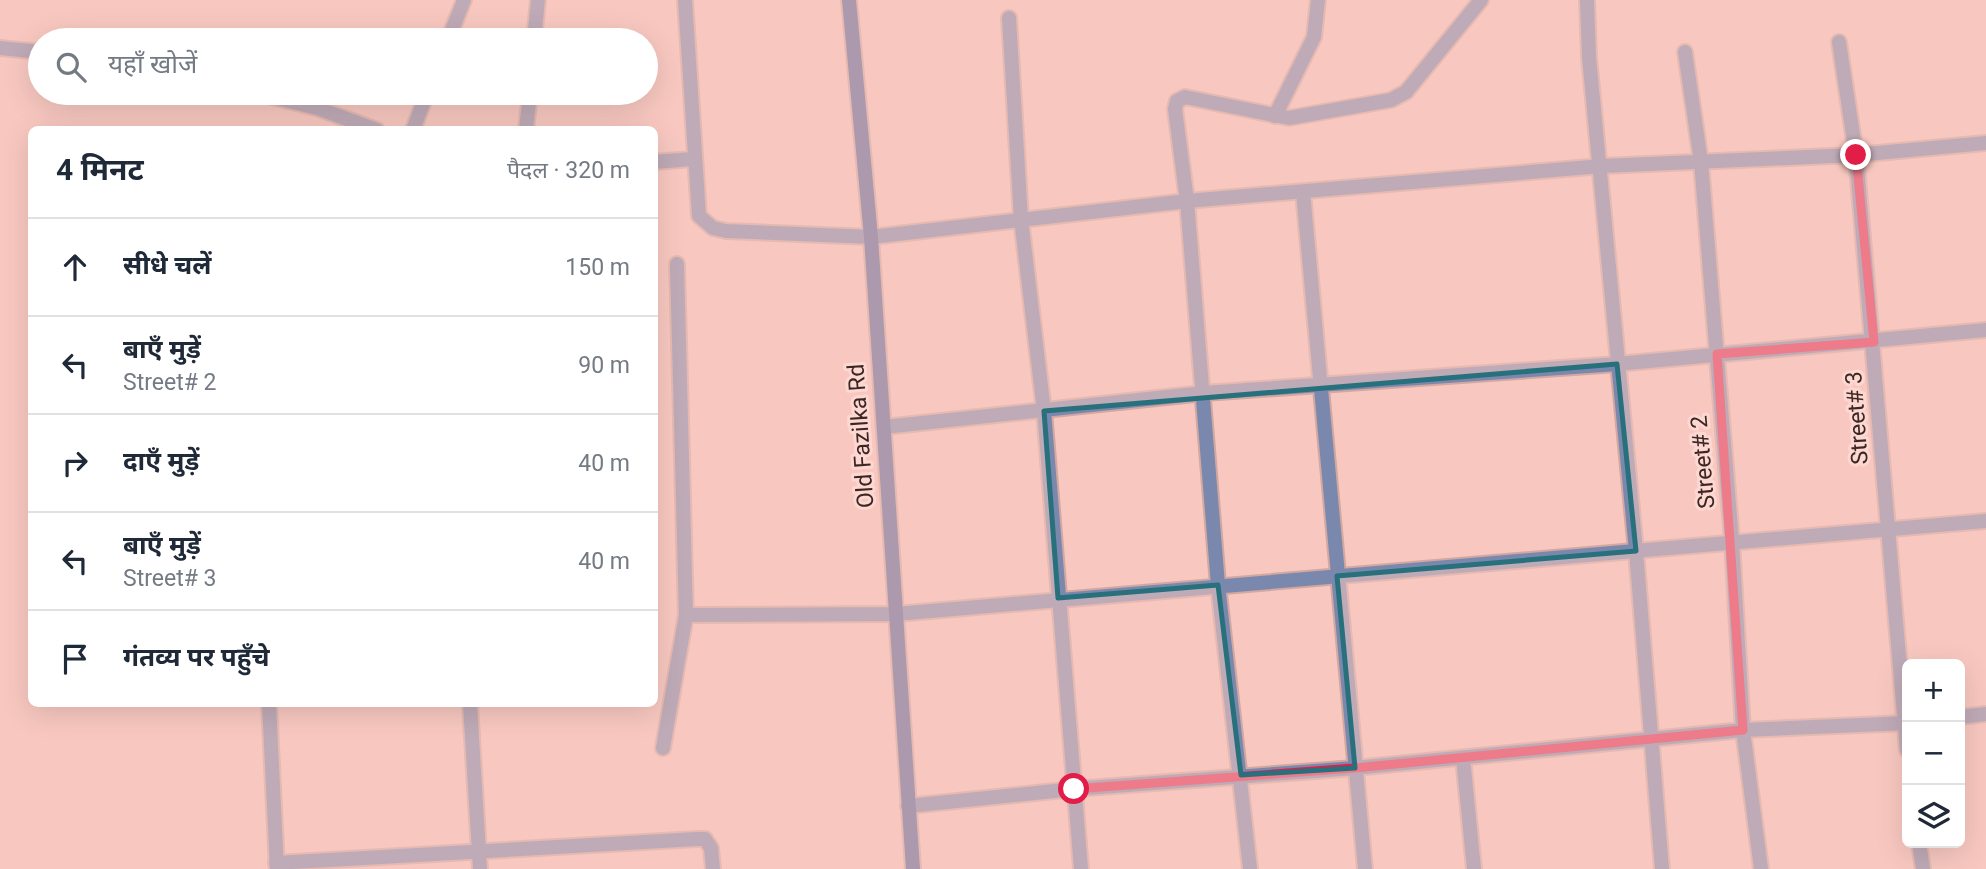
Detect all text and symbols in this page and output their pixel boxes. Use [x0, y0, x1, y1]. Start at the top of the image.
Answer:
search box [28, 28, 658, 105]
icon: search [52, 48, 90, 86]
text: यहाँ खोजें [108, 49, 197, 79]
route end [1840, 139, 1871, 170]
text: 4 मिनट [56, 152, 144, 187]
text: पैदल · 320 m [507, 157, 630, 184]
icon: ahead [56, 248, 94, 286]
text: सीधे चलें [123, 250, 211, 280]
text: 150 m [565, 254, 630, 281]
text: बाएँ मुड़ें [123, 334, 201, 364]
icon: left [56, 346, 94, 384]
text: 90 m [578, 352, 630, 379]
street label: Old Fazilka Rd [842, 363, 880, 509]
text: Street# 2 [123, 369, 216, 396]
street label: Street# 3 [1840, 370, 1874, 466]
street label: Street# 2 [1685, 414, 1721, 510]
icon: right [56, 444, 94, 482]
text: दाएँ मुड़ें [123, 446, 199, 476]
text: 40 m [578, 450, 630, 477]
text: बाएँ मुड़ें [123, 530, 201, 560]
icon: left [56, 542, 94, 580]
text: 40 m [578, 548, 630, 575]
text: Street# 3 [123, 565, 216, 592]
icon: arrive [56, 640, 94, 678]
text: गंतव्य पर पहुँचे [123, 642, 270, 672]
map controls [1902, 659, 1965, 848]
button: + [1902, 659, 1965, 722]
button: − [1902, 722, 1965, 785]
route start [1058, 773, 1089, 804]
button: layers [1902, 785, 1965, 848]

